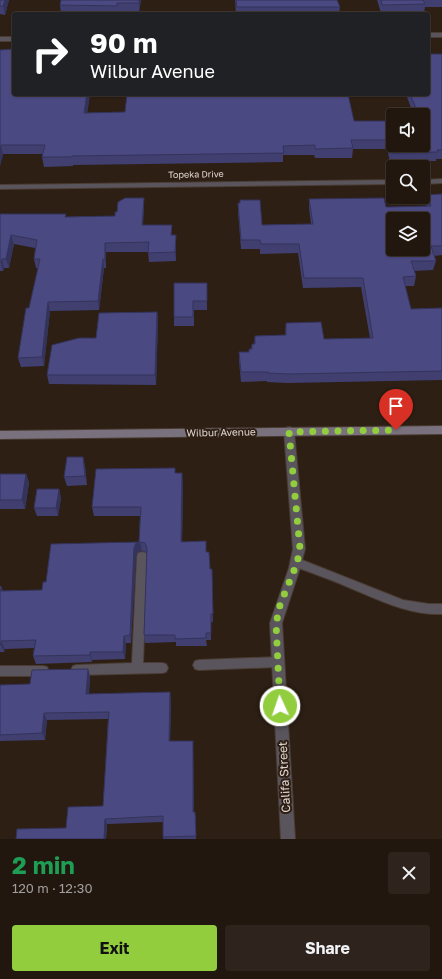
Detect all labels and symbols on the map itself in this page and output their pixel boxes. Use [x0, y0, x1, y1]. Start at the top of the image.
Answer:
street label: Topeka Drive [168, 168, 224, 180]
pin [379, 389, 413, 430]
street label: Wilbur Avenue [186, 425, 256, 439]
position arrow [259, 685, 301, 727]
street label: Califa Street [275, 741, 293, 813]

